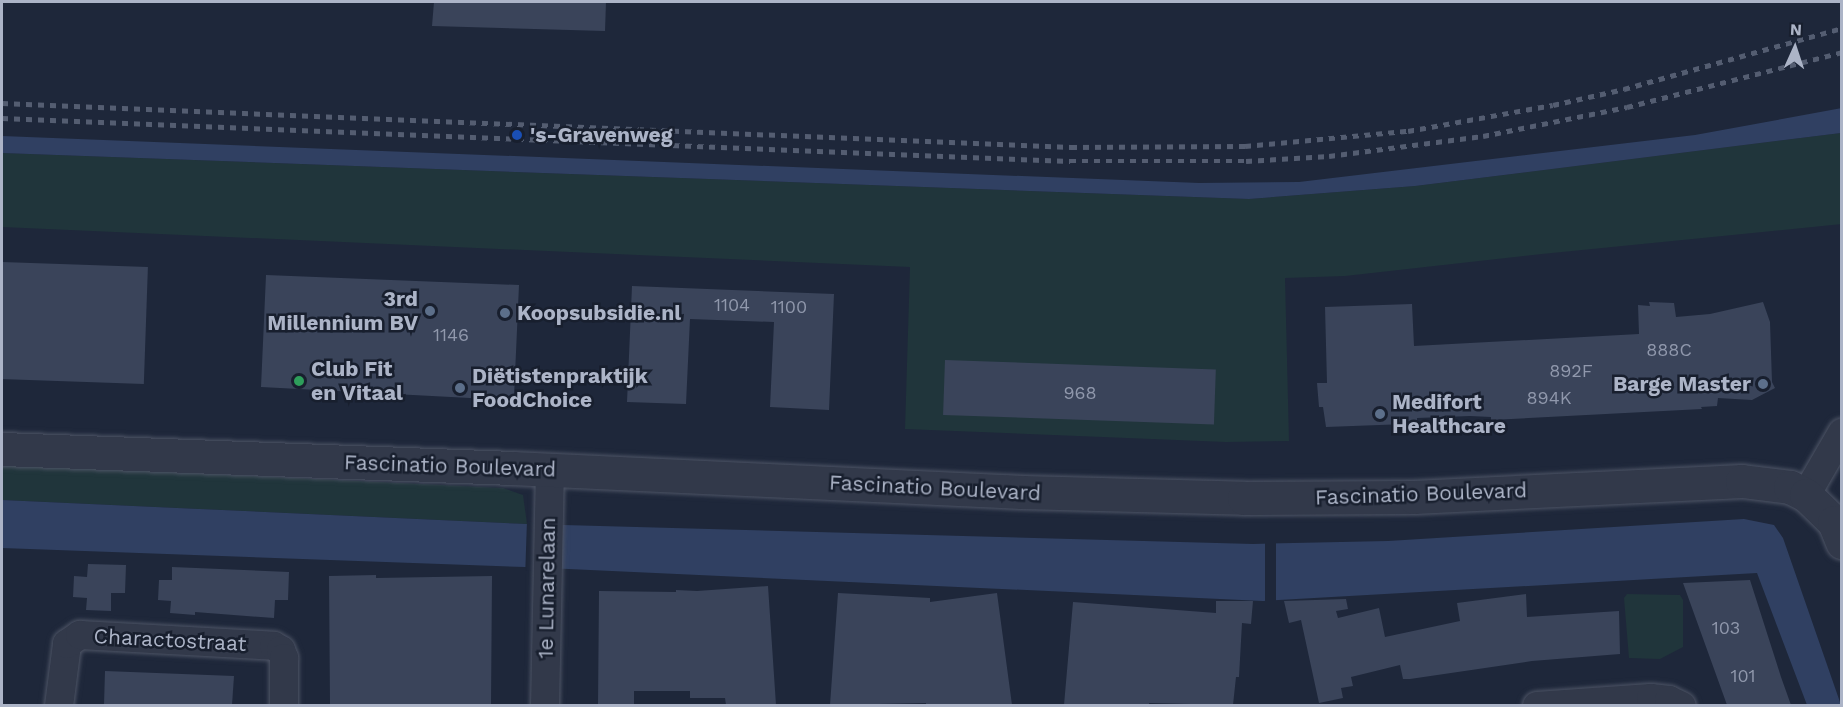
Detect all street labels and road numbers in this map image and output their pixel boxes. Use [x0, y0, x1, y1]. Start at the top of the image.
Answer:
street label: Fascinatio Boulevard [344, 450, 556, 482]
street label: Fascinatio Boulevard [828, 470, 1042, 506]
street label: Fascinatio Boulevard [1315, 478, 1527, 510]
street label: 1e Lunarelaan [533, 517, 561, 659]
street label: Charactostraat [93, 623, 247, 657]

